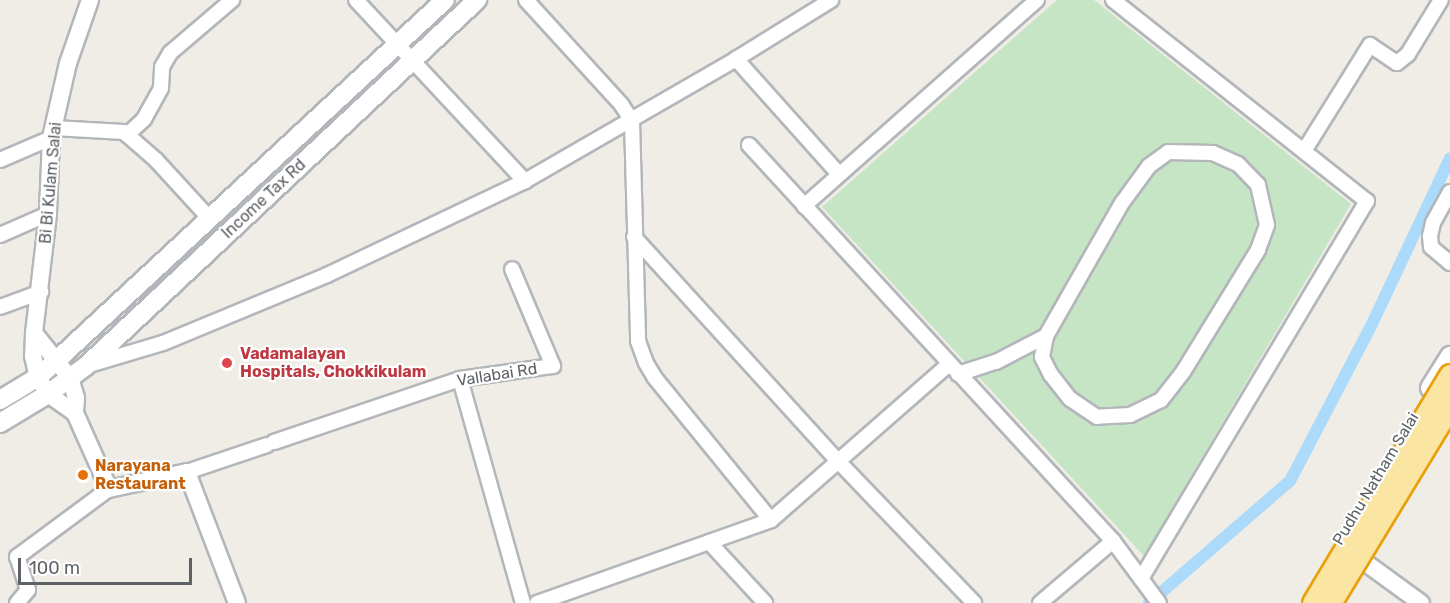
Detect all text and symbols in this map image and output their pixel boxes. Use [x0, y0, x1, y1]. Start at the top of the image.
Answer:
street label: Bi Bi Kulam Salai [36, 121, 66, 245]
street label: Income Tax Rd [218, 155, 310, 243]
place label: Vadamalayan Hospitals, Chokkikulam [240, 344, 426, 382]
marker: Vadamalayan Hospitals, Chokkikulam [218, 354, 236, 372]
street label: Vallabai Rd [455, 359, 539, 391]
street label: Pudhu Natham Salai [1329, 409, 1423, 549]
place label: Narayana Restaurant [95, 456, 186, 494]
marker: Narayana Restaurant [76, 468, 90, 482]
scale bar [21, 546, 195, 584]
text: 100 m [29, 557, 80, 579]

